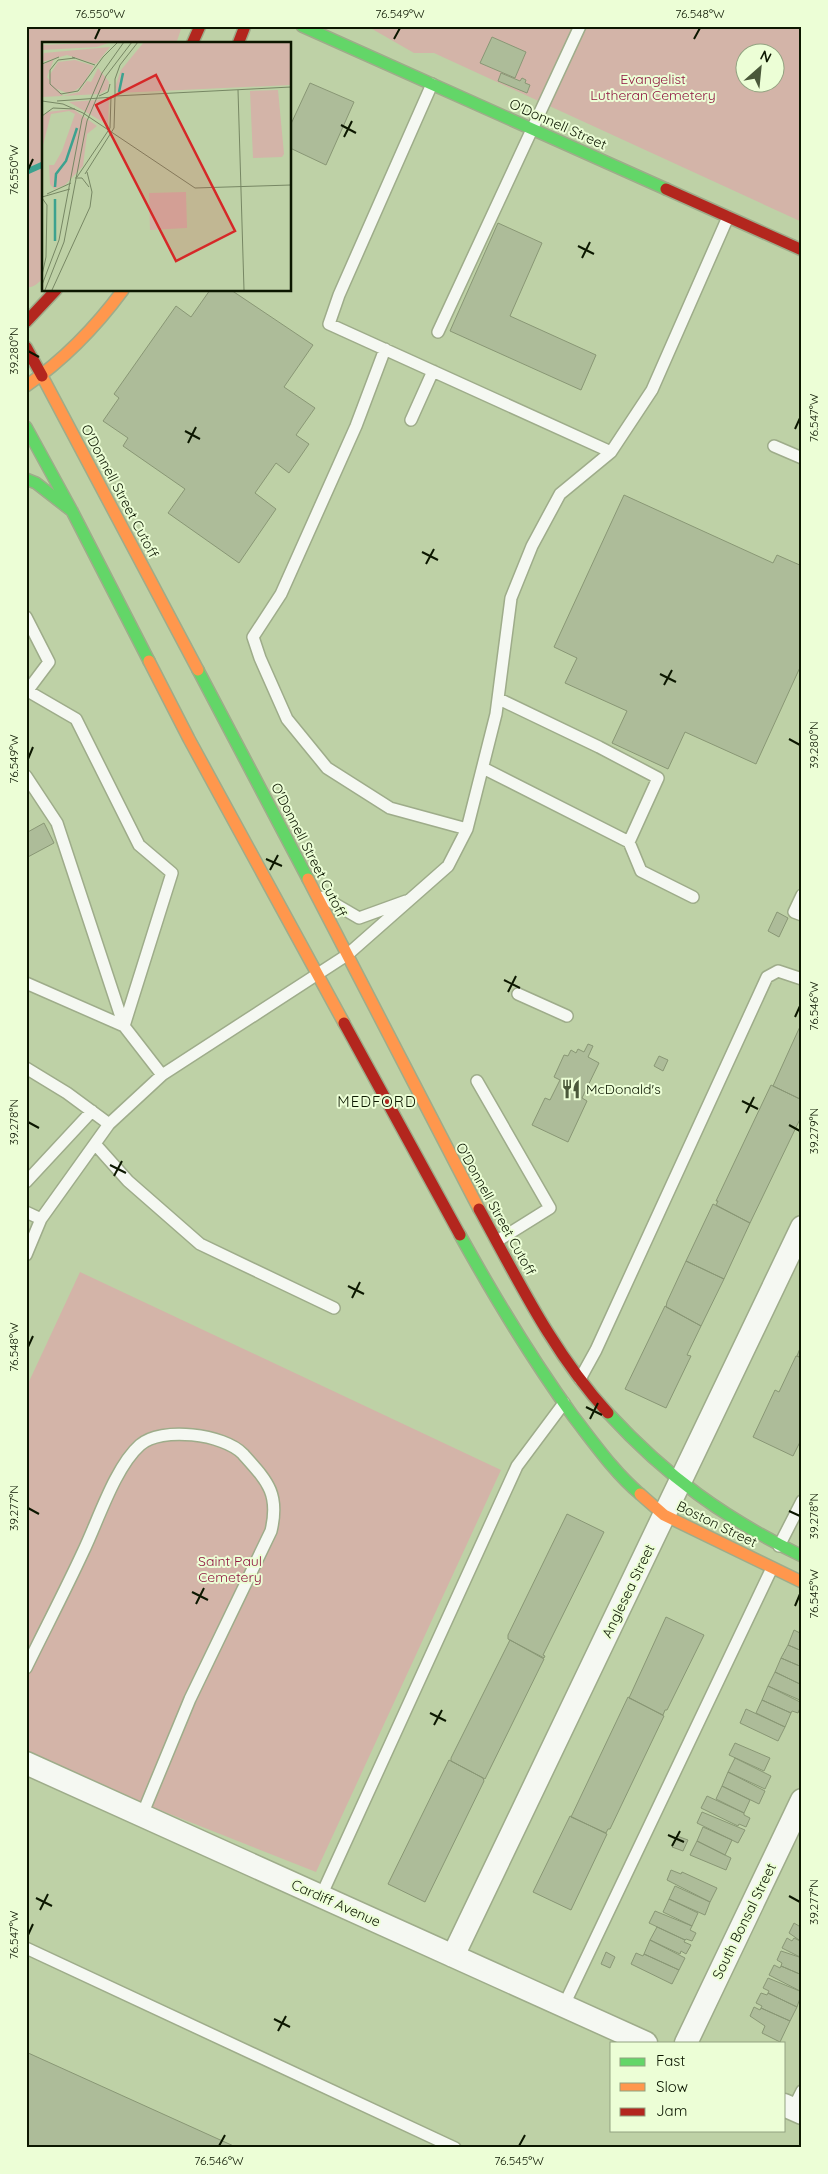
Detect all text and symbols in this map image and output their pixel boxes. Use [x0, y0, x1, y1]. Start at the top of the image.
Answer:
text: 76.550°W [75, 6, 126, 21]
text: 76.549°W [375, 6, 425, 21]
text: 76.548°W [675, 6, 725, 21]
inset map [42, 42, 291, 291]
north arrow [736, 42, 786, 92]
text: N [757, 46, 775, 67]
park label: Evangelist Lutheran Cemetery [590, 70, 716, 104]
street label: O'Donnell Street [507, 94, 610, 154]
text: 76.550°W [6, 144, 21, 195]
text: 39.280°N [6, 327, 21, 375]
text: 76.547°W [806, 393, 821, 442]
street label: O'Donnell Street Cutoff [77, 421, 163, 561]
text: 39.280°N [806, 721, 821, 769]
text: 76.549°W [6, 734, 21, 784]
street label: O'Donnell Street Cutoff [267, 780, 351, 920]
text: 76.546°W [806, 981, 821, 1031]
restaurant icon: McDonald's [560, 1078, 582, 1100]
place label: McDonald's [586, 1080, 661, 1098]
district label: MEDFORD [337, 1092, 417, 1111]
text: 39.278°N [6, 1099, 21, 1145]
text: 39.279°N [806, 1108, 821, 1154]
street label: O'Donnell Street Cutoff [452, 1140, 540, 1278]
text: 76.548°W [6, 1322, 21, 1372]
text: 39.277°N [6, 1485, 21, 1531]
text: 39.278°N [806, 1493, 821, 1539]
street label: Boston Street [674, 1497, 760, 1551]
street label: Anglesea Street [598, 1541, 659, 1641]
park label: Saint Paul Cemetery [198, 1552, 262, 1586]
text: 76.545°W [806, 1569, 821, 1619]
street label: South Bonsal Street [708, 1860, 780, 1982]
street label: Cardiff Avenue [288, 1875, 384, 1931]
text: 39.277°N [806, 1879, 821, 1925]
text: 76.547°W [6, 1910, 21, 1959]
legend [610, 2042, 786, 2132]
text: Fast [656, 2051, 685, 2070]
text: Slow [656, 2077, 688, 2096]
text: Jam [656, 2101, 687, 2120]
text: 76.546°W [194, 2153, 244, 2168]
text: 76.545°W [494, 2153, 544, 2168]

